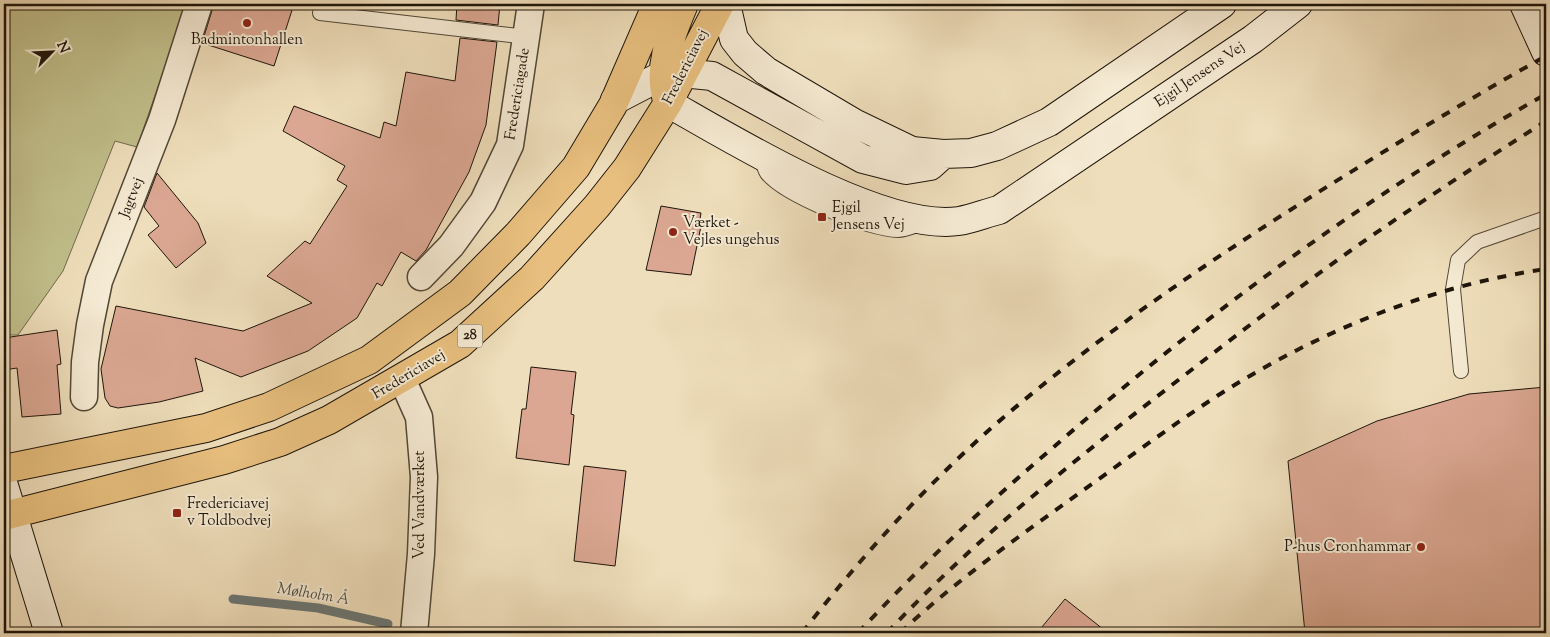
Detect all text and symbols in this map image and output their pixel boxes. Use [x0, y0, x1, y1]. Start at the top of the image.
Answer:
marker: Badmintonhallen [241, 17, 253, 29]
street label: Fredericiavej [658, 26, 714, 108]
north arrow [28, 28, 78, 78]
place label: Badmintonhallen [191, 30, 303, 51]
street label: Ejgil Jensens Vej [1151, 37, 1249, 113]
text: N [51, 38, 73, 57]
street label: Fredericiagade [500, 46, 536, 142]
street label: Jagtvej [114, 175, 149, 222]
place label: Ejgil Jensens Vej [831, 198, 905, 236]
marker: Ejgil Jensens Vej [816, 211, 828, 223]
place label: Værket - Vejles ungehus [683, 213, 780, 251]
marker: Værket - Vejles ungehus [667, 226, 679, 238]
road number: 28 [458, 324, 482, 348]
street label: Fredericiavej [368, 345, 450, 405]
street label: Ved Vandværket [410, 451, 431, 559]
place label: Fredericiavej v Toldbodvej [187, 494, 271, 532]
marker: Fredericiavej v Toldbodvej [171, 507, 183, 519]
place label: P-hus Cronhammar [1284, 537, 1411, 558]
marker: P-hus Cronhammar [1415, 541, 1427, 553]
water label: Mølholm Å [275, 578, 351, 612]

